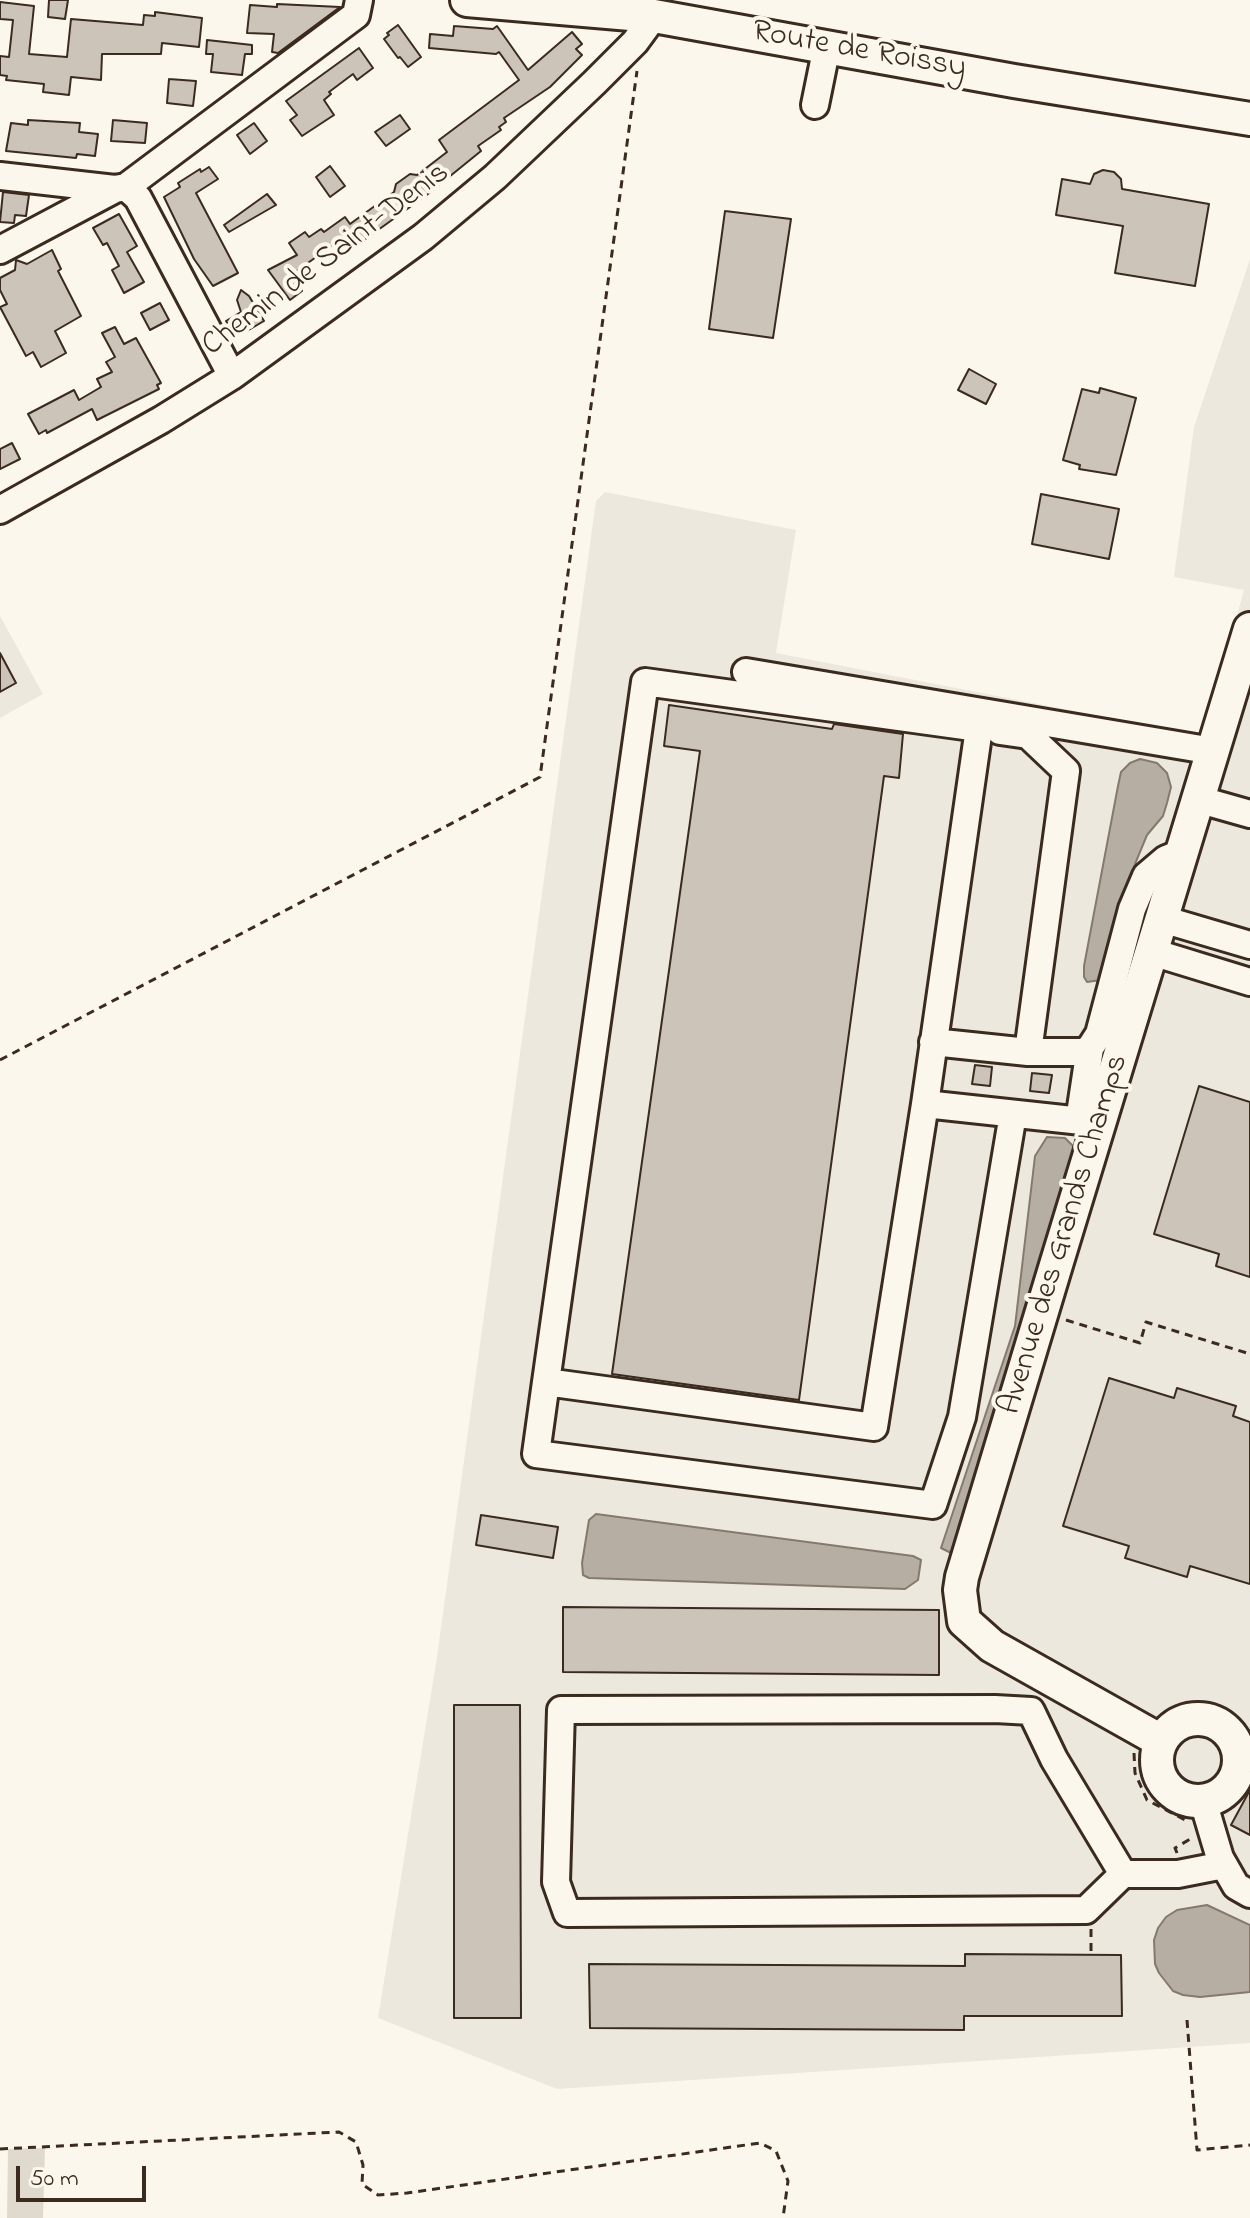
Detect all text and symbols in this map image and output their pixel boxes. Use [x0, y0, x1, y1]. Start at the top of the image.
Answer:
street label: Route de Roissy [749, 14, 969, 90]
street label: Chemin de Saint-Denis [196, 156, 458, 366]
street label: Avenue des Grands Champs [993, 1050, 1139, 1420]
scale bar [20, 2150, 150, 2200]
text: 50 m [30, 2162, 79, 2197]

